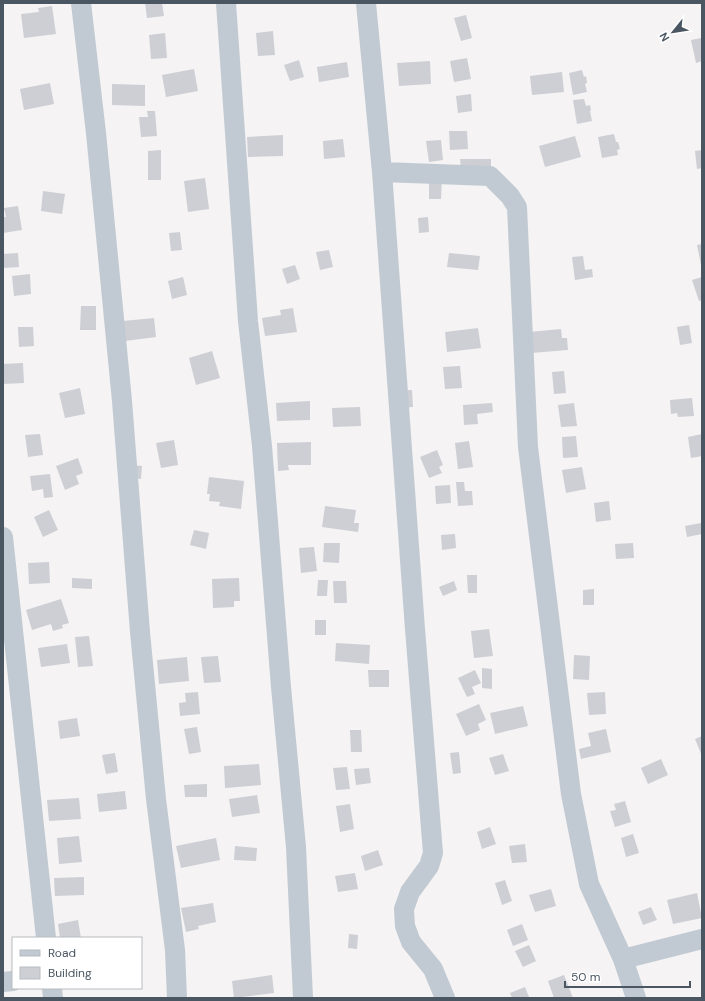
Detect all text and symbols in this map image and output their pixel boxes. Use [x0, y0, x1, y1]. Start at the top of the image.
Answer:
north arrow [653, 12, 693, 52]
text: N [656, 30, 672, 44]
legend [12, 937, 142, 989]
text: Road [48, 945, 76, 961]
scale bar [565, 963, 690, 989]
text: Building [48, 965, 92, 981]
text: 50 m [571, 969, 600, 985]

